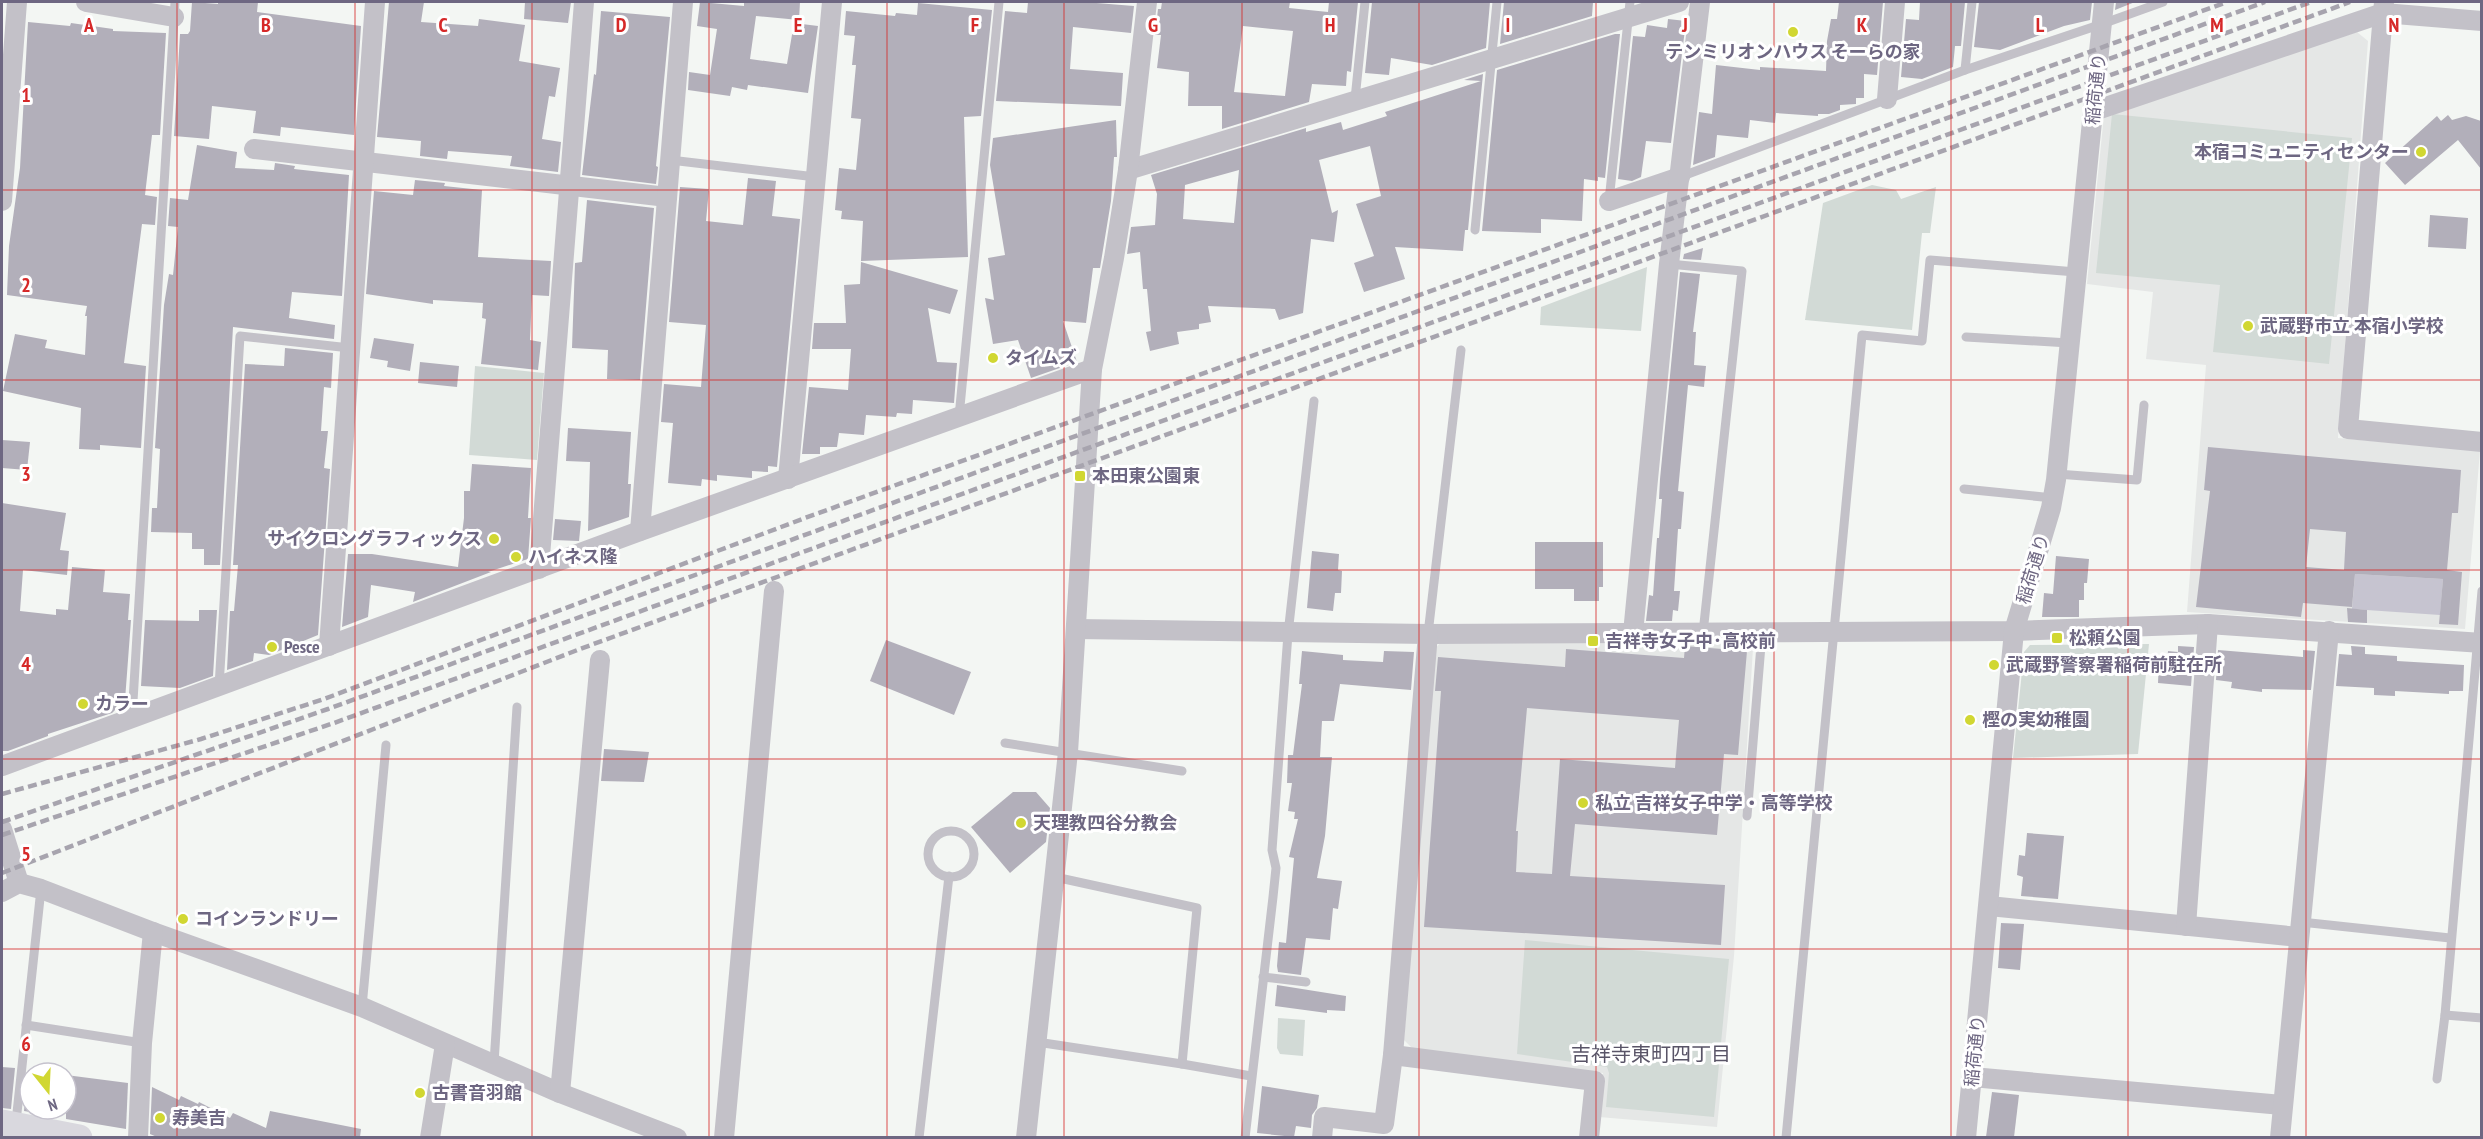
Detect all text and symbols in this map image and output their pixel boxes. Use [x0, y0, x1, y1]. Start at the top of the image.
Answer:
text: A [83, 12, 95, 38]
text: B [261, 12, 271, 38]
text: C [438, 12, 448, 38]
text: D [616, 12, 627, 38]
text: E [794, 12, 802, 38]
text: F [971, 12, 979, 38]
text: G [1148, 12, 1158, 38]
text: H [1325, 12, 1335, 38]
text: I [1506, 12, 1510, 38]
text: J [1681, 12, 1688, 38]
text: K [1857, 12, 1868, 38]
text: L [2036, 12, 2045, 38]
text: M [2210, 12, 2224, 38]
text: N [2389, 12, 2399, 38]
marker: テンミリオンハウス そーらの家 [1786, 25, 1800, 39]
place label: テンミリオンハウス そーらの家 [1665, 40, 1921, 63]
street label: 稲荷通り [2080, 52, 2111, 126]
text: 1 [21, 82, 31, 108]
place label: 本宿コミュニティセンター [2194, 140, 2409, 163]
marker: 本宿コミュニティセンター [2414, 145, 2428, 159]
text: 2 [21, 272, 31, 298]
place label: 武蔵野市立 本宿小学校 [2260, 314, 2444, 337]
marker: 武蔵野市立 本宿小学校 [2241, 319, 2255, 333]
place label: タイムズ [1005, 346, 1077, 369]
marker: タイムズ [986, 351, 1000, 365]
text: 3 [21, 461, 31, 487]
place label: 本田東公園東 [1092, 464, 1200, 487]
marker: 本田東公園東 [1073, 469, 1087, 483]
place label: サイクロングラフィックス [267, 527, 482, 550]
street label: 稲荷通り [2011, 531, 2054, 607]
marker: サイクロングラフィックス [487, 532, 501, 546]
place label: ハイネス隆 [528, 545, 618, 568]
marker: ハイネス隆 [509, 550, 523, 564]
place label: 松頼公園 [2069, 626, 2141, 649]
place label: 吉祥寺女子中･高校前 [1605, 629, 1776, 652]
marker: 松頼公園 [2050, 631, 2064, 645]
marker: 吉祥寺女子中･高校前 [1586, 634, 1600, 648]
place label: Pesce [284, 635, 320, 658]
marker: Pesce [265, 640, 279, 654]
text: 4 [21, 651, 31, 677]
place label: 武蔵野警察署稲荷前駐在所 [2006, 653, 2222, 676]
marker: 武蔵野警察署稲荷前駐在所 [1987, 658, 2001, 672]
place label: カラー [95, 692, 149, 715]
marker: カラー [76, 697, 90, 711]
place label: 樫の実幼稚園 [1982, 708, 2090, 731]
marker: 樫の実幼稚園 [1963, 713, 1977, 727]
place label: 私立 吉祥女子中学・高等学校 [1595, 791, 1833, 814]
marker: 私立 吉祥女子中学・高等学校 [1576, 796, 1590, 810]
place label: 天理教四谷分教会 [1033, 811, 1177, 834]
marker: 天理教四谷分教会 [1014, 816, 1028, 830]
text: 5 [21, 841, 31, 867]
place label: コインランドリー [195, 907, 339, 930]
marker: コインランドリー [176, 912, 190, 926]
street label: 稲荷通り [1959, 1014, 1990, 1088]
text: 6 [21, 1031, 31, 1057]
district label: 吉祥寺東町四丁目 [1571, 1041, 1731, 1067]
north arrow [18, 1061, 78, 1121]
place label: 古書音羽館 [432, 1081, 522, 1104]
marker: 古書音羽館 [413, 1086, 427, 1100]
text: N [45, 1094, 60, 1116]
place label: 寿美吉 [172, 1106, 226, 1129]
marker: 寿美吉 [153, 1111, 167, 1125]

